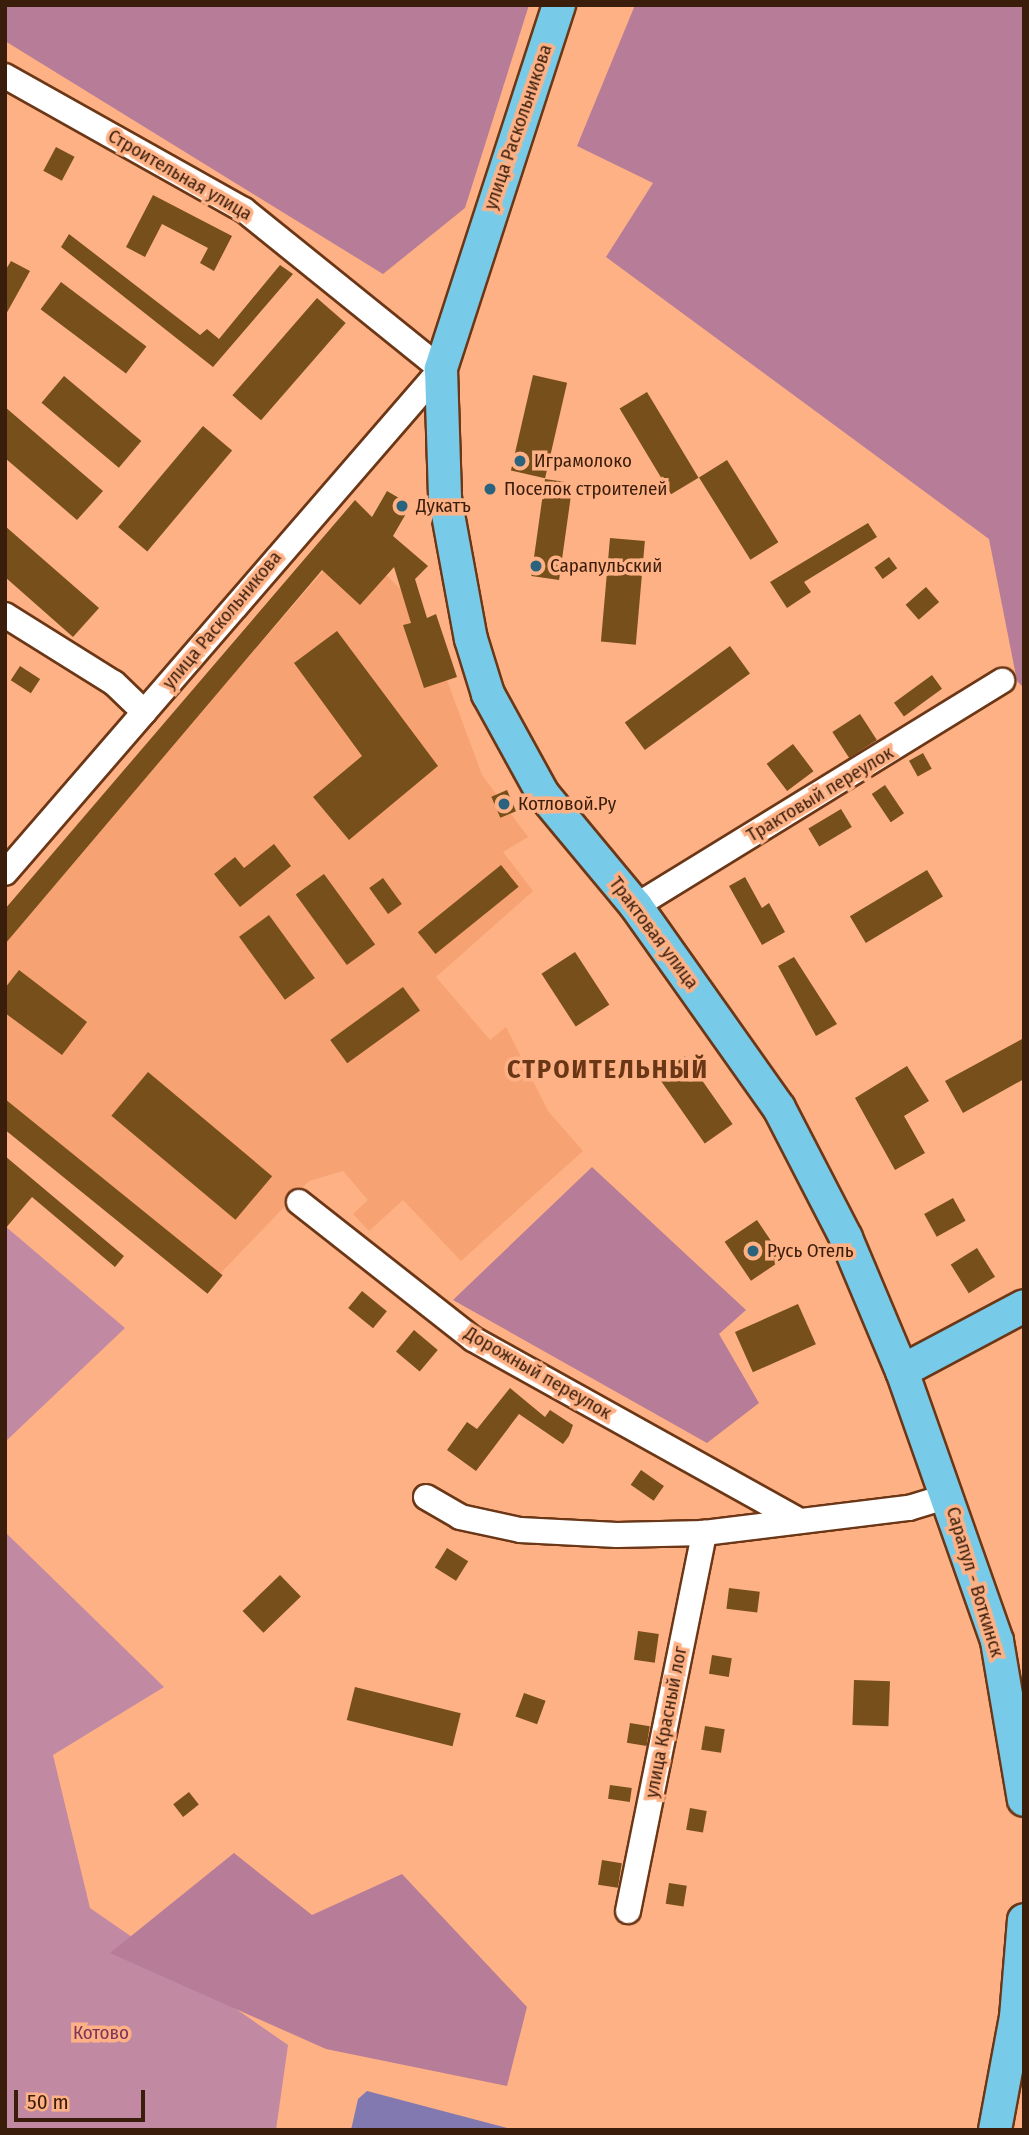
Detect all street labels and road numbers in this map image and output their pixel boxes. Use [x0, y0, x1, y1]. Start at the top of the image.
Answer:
street label: улица Раскольникова [479, 41, 557, 213]
street label: Строительная улица [104, 124, 256, 226]
street label: улица Раскольникова [158, 546, 286, 694]
street label: Трактовый переулок [743, 741, 897, 847]
street label: Трактовая улица [604, 872, 704, 994]
street label: Дорожный переулок [460, 1322, 616, 1424]
street label: Сарапул - Воткинск [941, 1504, 1009, 1660]
street label: улица Красный лог [640, 1644, 692, 1800]

